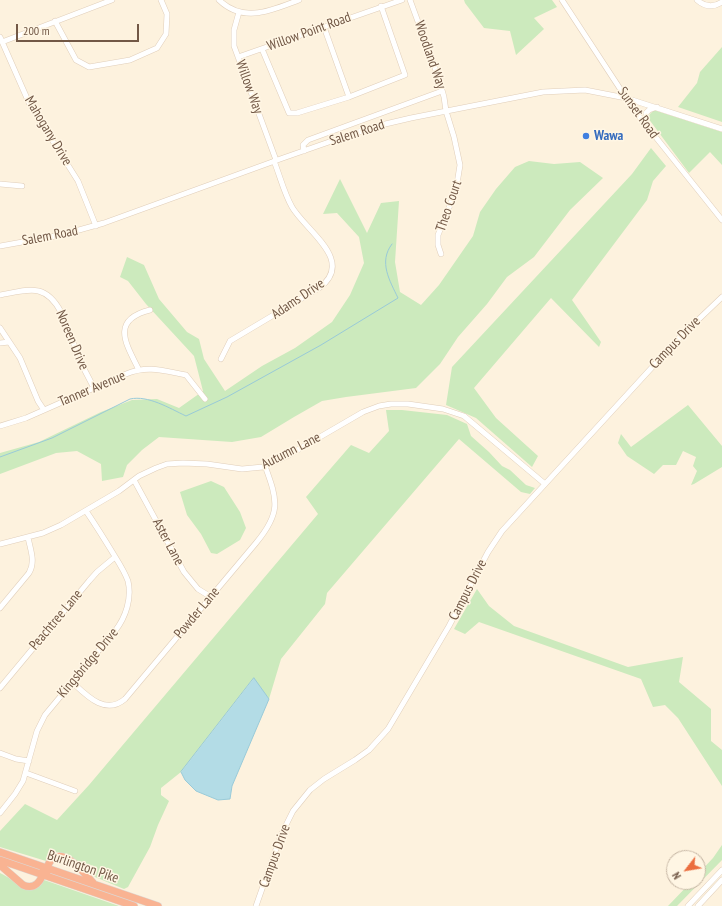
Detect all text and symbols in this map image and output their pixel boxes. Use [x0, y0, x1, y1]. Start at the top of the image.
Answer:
street label: Willow Point Road [265, 9, 353, 55]
scale bar [18, 16, 141, 42]
street label: Woodland Way [411, 19, 449, 91]
text: 200 m [23, 23, 50, 38]
street label: Willow Way [232, 58, 266, 116]
street label: Sunset Road [614, 84, 662, 142]
street label: Mahogany Drive [21, 93, 75, 169]
street label: Salem Road [327, 116, 387, 150]
place label: Wawa [594, 128, 623, 144]
marker: Wawa [581, 131, 591, 141]
street label: Theo Court [432, 178, 466, 234]
street label: Salem Road [21, 222, 79, 250]
street label: Adams Drive [268, 275, 328, 323]
street label: Noreen Drive [52, 308, 92, 372]
street label: Campus Drive [646, 313, 704, 373]
street label: Tanner Avenue [56, 367, 128, 411]
street label: Autumn Lane [259, 429, 323, 473]
street label: Aster Lane [149, 516, 187, 568]
street label: Campus Drive [445, 557, 491, 623]
street label: Powder Lane [171, 584, 223, 642]
street label: Peachtree Lane [26, 586, 86, 654]
street label: Kingsbridge Drive [54, 625, 122, 701]
street label: Campus Drive [256, 822, 294, 890]
street label: Burlington Pike [45, 847, 121, 887]
north arrow [666, 850, 706, 890]
text: N [669, 870, 684, 882]

